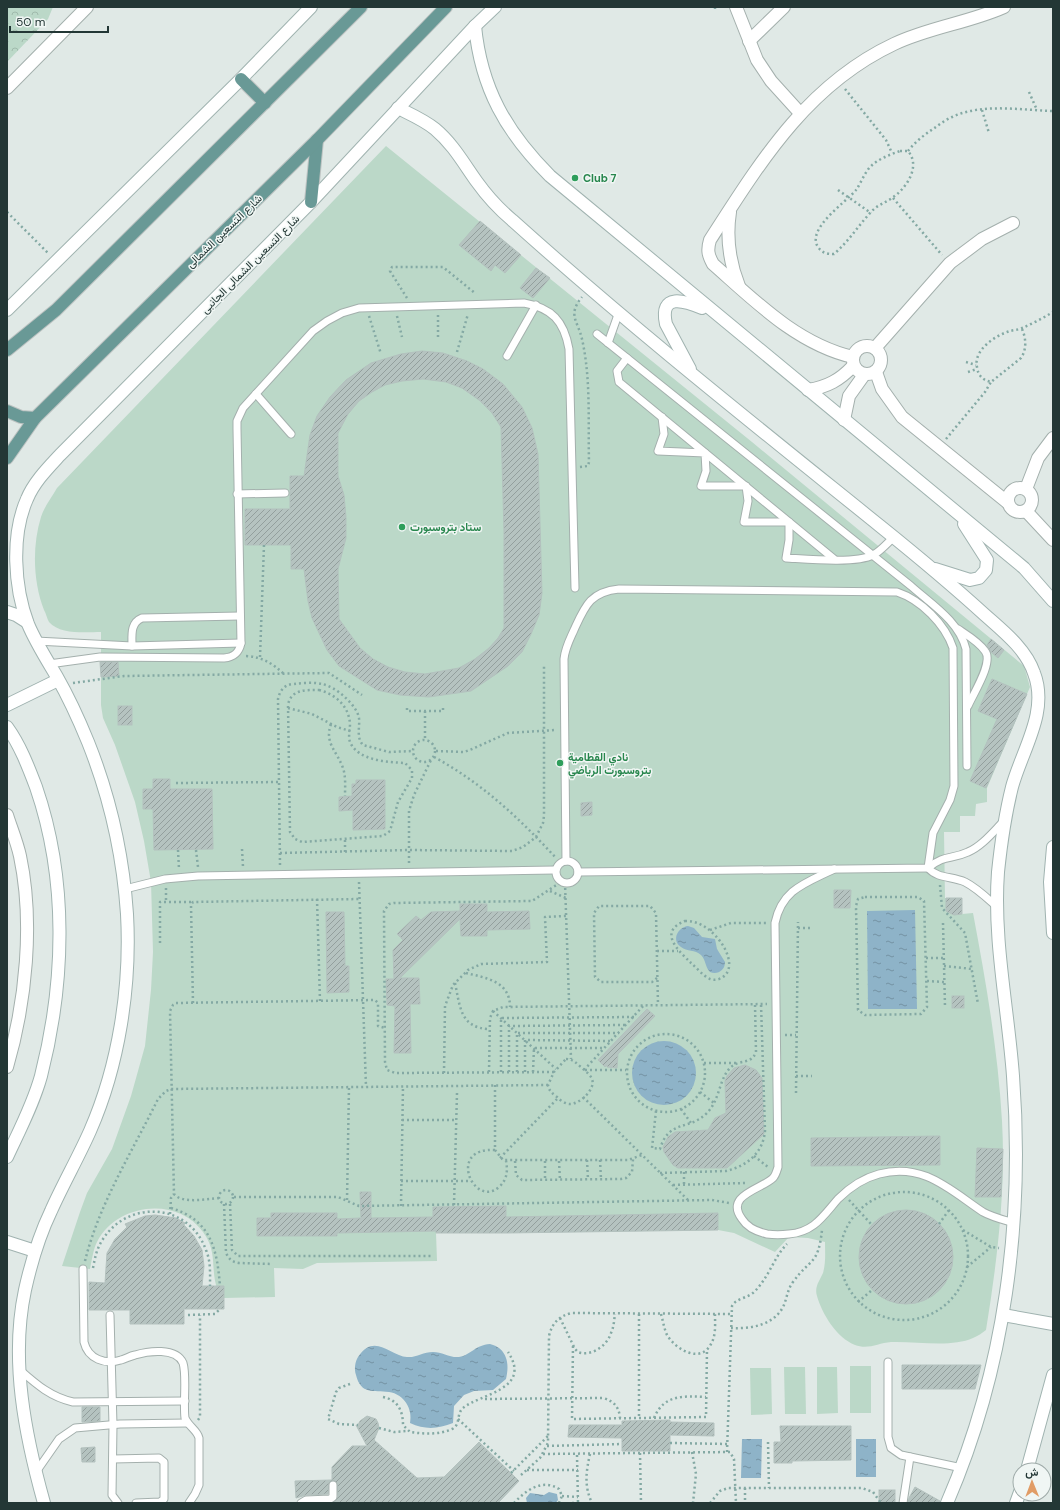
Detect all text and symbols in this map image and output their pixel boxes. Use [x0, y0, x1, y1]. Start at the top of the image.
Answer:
scale bar [10, 8, 108, 34]
text: 50 m [16, 14, 45, 30]
place label: Club 7 [583, 171, 617, 185]
marker: Club 7 [570, 173, 580, 183]
street label: شارع التسعين الشمالى [183, 191, 266, 271]
street label: شارع التسعين الشمالى الجانبى [198, 211, 303, 317]
place label: ستاد بتروسبورت [410, 520, 481, 534]
marker: ستاد بتروسبورت [397, 522, 407, 532]
place label: نادي القطامية بتروسبورت الرياضي [568, 750, 651, 779]
marker: نادي القطامية بتروسبورت الرياضي [555, 758, 565, 768]
north arrow [1012, 1462, 1052, 1502]
text: ش [1025, 1465, 1039, 1479]

